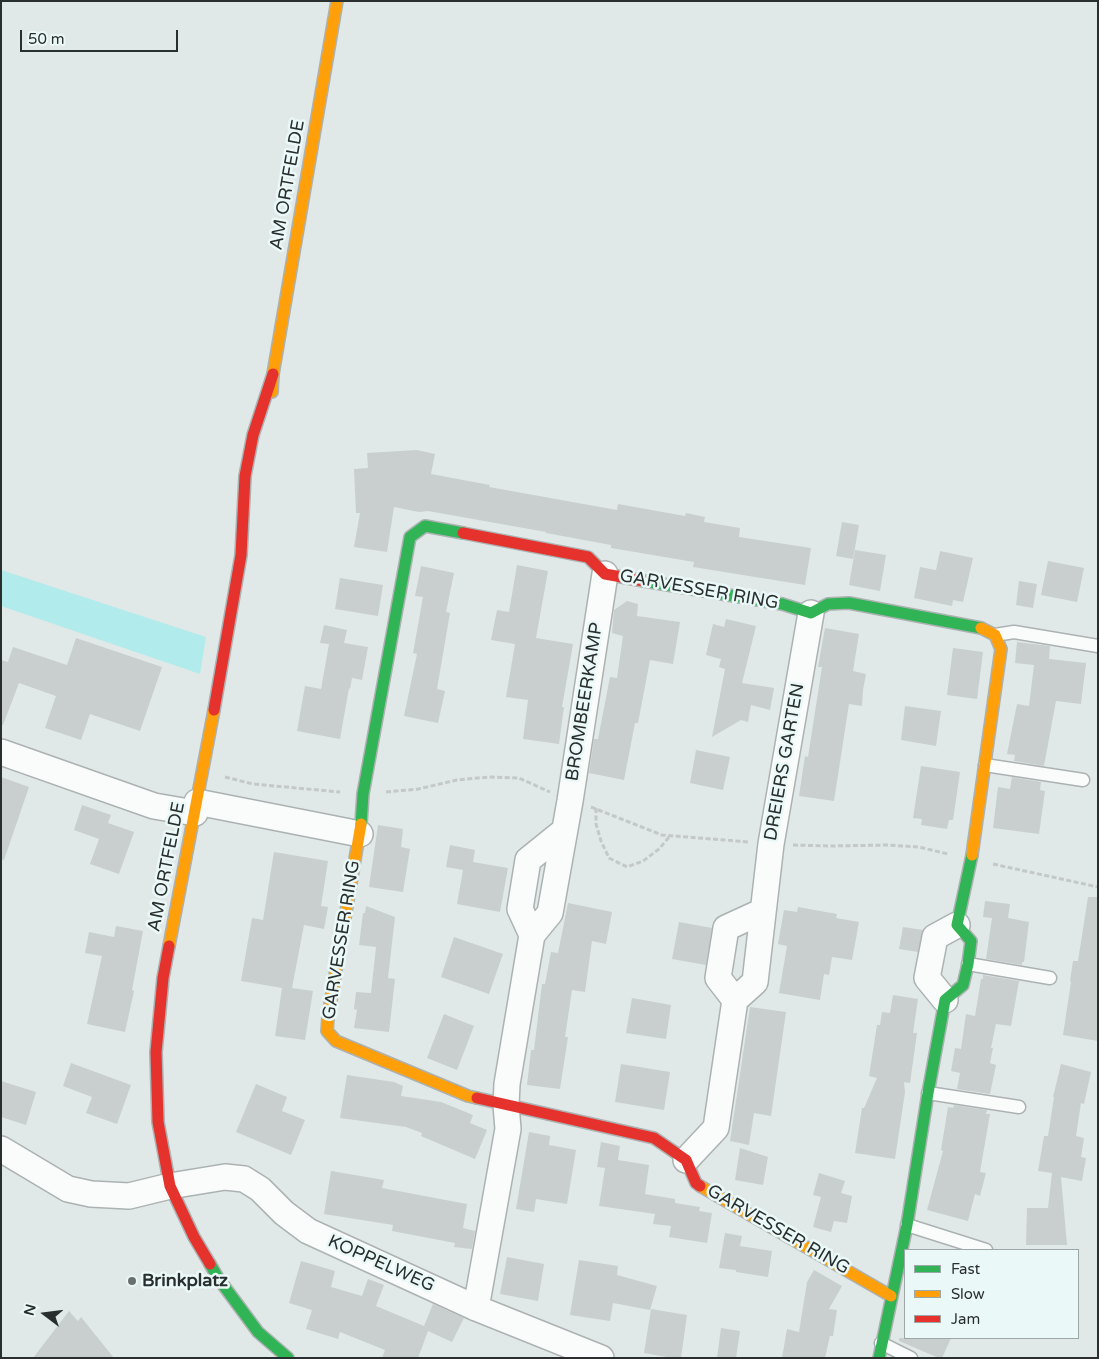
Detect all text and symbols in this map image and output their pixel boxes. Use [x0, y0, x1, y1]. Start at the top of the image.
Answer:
scale bar [22, 20, 180, 52]
text: 50 m [28, 30, 65, 48]
street label: AM ORTFELDE [266, 118, 310, 252]
street label: GARVESSER RING [618, 565, 780, 615]
street label: BROMBEERKAMP [562, 621, 608, 783]
street label: DREIERS GARTEN [760, 681, 810, 843]
street label: AM ORTFELDE [144, 800, 190, 934]
street label: GARVESSER RING [319, 859, 365, 1021]
street label: GARVESSER RING [703, 1180, 853, 1280]
street label: KOPPELWEG [324, 1231, 438, 1297]
legend [904, 1249, 1079, 1339]
text: Fast [951, 1260, 980, 1278]
place label: Brinkplatz [142, 1270, 228, 1292]
marker: Brinkplatz [126, 1275, 138, 1287]
text: Slow [951, 1285, 985, 1303]
north arrow [20, 1289, 70, 1339]
text: N [20, 1302, 40, 1318]
text: Jam [951, 1310, 980, 1328]

